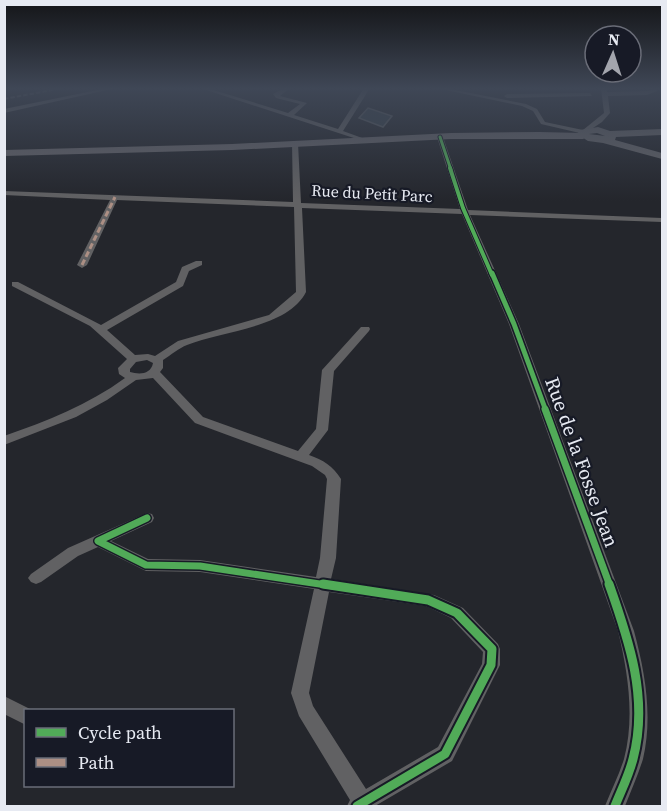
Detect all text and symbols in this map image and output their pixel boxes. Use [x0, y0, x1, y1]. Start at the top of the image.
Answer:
north arrow [583, 24, 643, 84]
text: N [607, 28, 621, 50]
street label: Rue du Petit Parc [311, 179, 433, 207]
street label: Rue de la Fosse Jean [538, 373, 626, 551]
legend [24, 709, 234, 787]
text: Cycle path [78, 720, 162, 745]
text: Path [78, 750, 115, 775]

